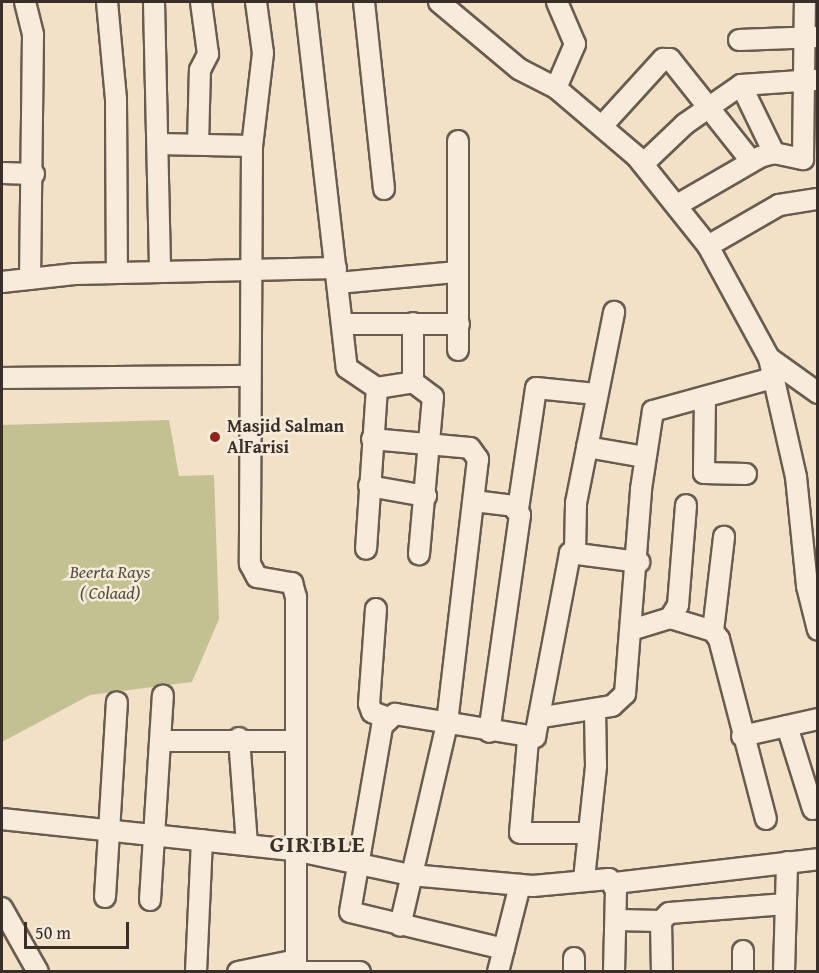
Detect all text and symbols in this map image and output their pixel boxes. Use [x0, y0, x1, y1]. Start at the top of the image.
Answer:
place label: Masjid Salman AlFarisi [227, 416, 344, 458]
marker: Masjid Salman AlFarisi [208, 430, 222, 444]
park label: Beerta Rays ( Colaad) [70, 562, 150, 604]
district label: GIRIBLE [270, 830, 366, 858]
scale bar [27, 910, 132, 948]
text: 50 m [35, 919, 71, 946]

